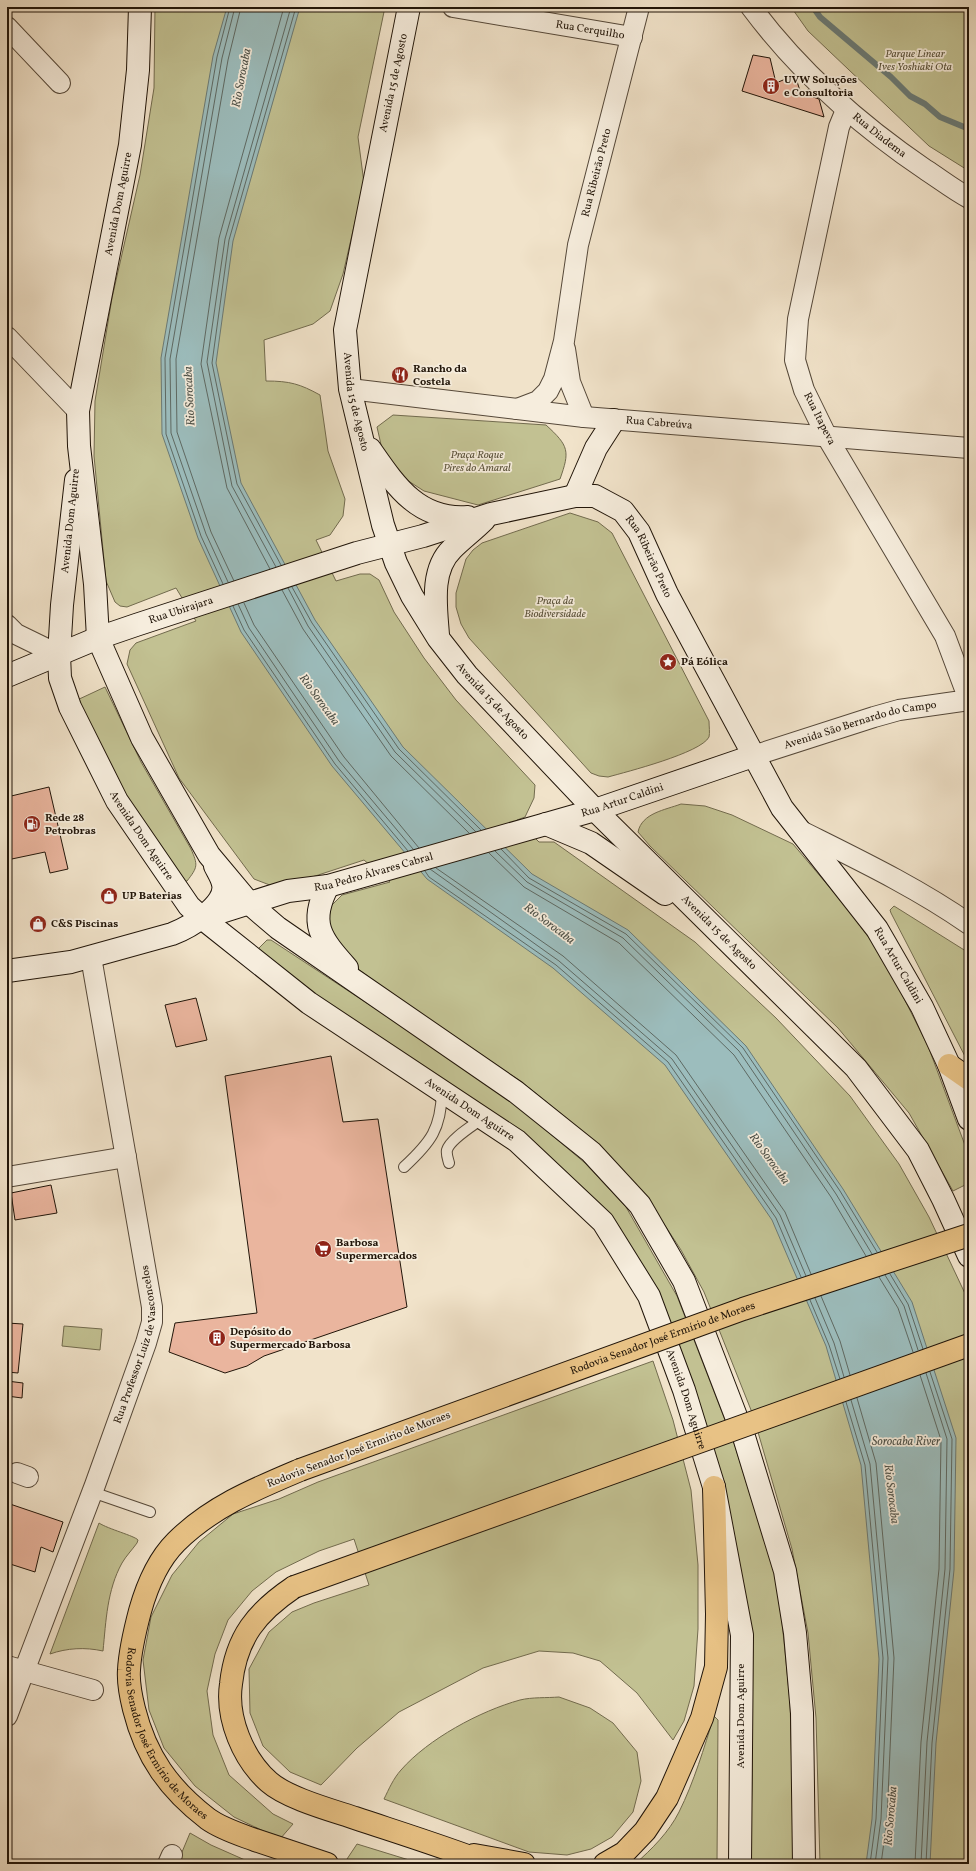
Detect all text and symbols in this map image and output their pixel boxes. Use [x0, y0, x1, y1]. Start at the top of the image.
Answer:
street label: Rua Cerquilho [554, 17, 626, 43]
street label: Avenida 15 de Agosto [376, 32, 412, 134]
water label: Rio Sorocaba [228, 47, 256, 109]
park label: Parque Linear Ives Yoshiaki Ota [878, 47, 952, 75]
place label: UVW Soluções e Consultoria [784, 73, 857, 101]
building icon: UVW Soluções e Consultoria [761, 76, 781, 96]
street label: Rua Diadema [849, 109, 910, 162]
street label: Rua Ribeirão Preto [578, 127, 615, 219]
street label: Avenida Dom Aguirre [102, 151, 136, 257]
street label: Avenida 15 de Agosto [339, 352, 372, 453]
place label: Rancho da Costela [413, 362, 467, 390]
water label: Rio Sorocaba [180, 365, 200, 426]
restaurant icon: Rancho da Costela [390, 365, 410, 385]
street label: Rua Itapeva [799, 390, 839, 448]
street label: Rua Cabreúva [625, 413, 694, 433]
park label: Praça Roque Pires do Amaral [443, 448, 511, 476]
street label: Avenida Dom Aguirre [58, 468, 84, 574]
street label: Rua Ribeirão Preto [621, 512, 675, 601]
street label: Rua Ubirajara [147, 593, 216, 628]
park label: Praça da Biodiversidade [524, 594, 586, 622]
place icon: Pá Eólica [658, 652, 678, 672]
place label: Pá Eólica [681, 655, 728, 670]
street label: Avenida 15 de Agosto [452, 659, 532, 743]
water label: Rio Sorocaba [295, 671, 343, 729]
street label: Avenida São Bernardo do Campo [782, 697, 938, 753]
street label: Rua Artur Caldini [579, 780, 666, 821]
street label: Avenida Dom Aguirre [106, 789, 177, 883]
place label: Rede 28 Petrobras [45, 811, 96, 839]
fuel station icon: Rede 28 Petrobras [22, 814, 42, 834]
street label: Rua Pedro Álvares Cabral [313, 849, 435, 895]
shop icon: UP Baterias [99, 886, 119, 906]
place label: UP Baterias [122, 889, 182, 904]
street label: Avenida 15 de Agosto [678, 892, 760, 973]
water label: Rio Sorocaba [520, 900, 578, 949]
shop icon: C&S Piscinas [28, 914, 48, 934]
place label: C&S Piscinas [51, 917, 118, 932]
street label: Rua Artur Caldini [870, 925, 926, 1007]
street label: Avenida Dom Aguirre [422, 1074, 517, 1145]
water label: Rio Sorocaba [745, 1130, 793, 1188]
place label: Barbosa Supermercados [336, 1236, 417, 1264]
supermarket icon: Barbosa Supermercados [313, 1239, 333, 1259]
street label: Rua Professor Luiz de Vasconcelos [110, 1264, 160, 1426]
street label: Rodovia Senador José Ermírio de Moraes [568, 1298, 757, 1379]
place label: Depósito do Supermercado Barbosa [230, 1325, 351, 1353]
building icon: Depósito do Supermercado Barbosa [207, 1328, 227, 1348]
street label: Avenida Dom Aguirre [662, 1347, 709, 1451]
street label: Rodovia Senador José Ermírio de Moraes [265, 1408, 453, 1492]
water label: Sorocaba River [872, 1434, 941, 1450]
water label: Rio Sorocaba [879, 1463, 903, 1525]
street label: Rodovia Senador José Ermírio de Moraes [121, 1646, 211, 1824]
street label: Avenida Dom Aguirre [734, 1664, 749, 1768]
water label: Rio Sorocaba [880, 1785, 902, 1846]

